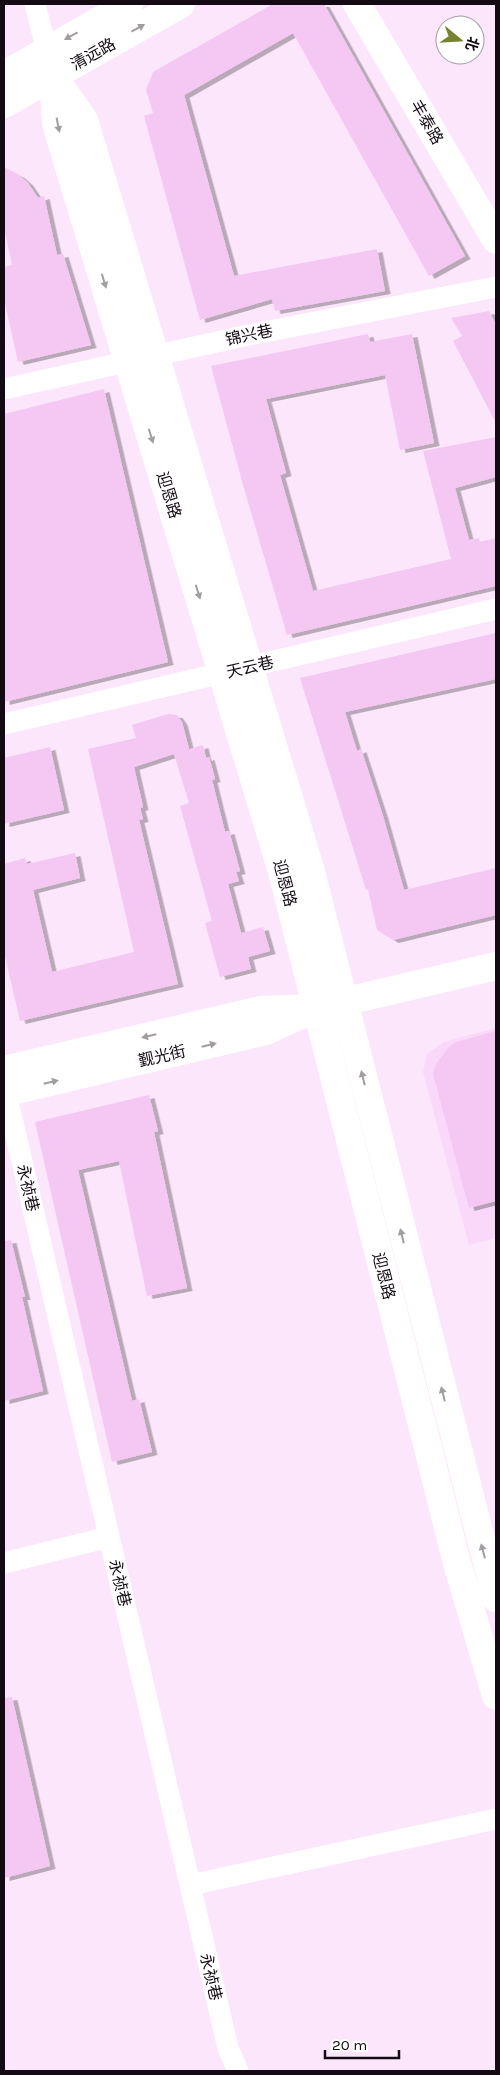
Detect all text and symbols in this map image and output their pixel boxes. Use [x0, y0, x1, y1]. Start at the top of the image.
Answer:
north arrow [435, 15, 485, 65]
one-way arrow [131, 24, 144, 33]
one-way arrow [65, 32, 78, 41]
street label: 清远路 [67, 34, 119, 74]
text: 北 [462, 35, 482, 53]
street label: 丰泰路 [407, 96, 447, 148]
one-way arrow [54, 117, 62, 133]
one-way arrow [100, 273, 108, 288]
street label: 锦兴巷 [224, 321, 274, 349]
one-way arrow [147, 429, 155, 444]
street label: 迎恩路 [153, 469, 185, 521]
one-way arrow [194, 584, 202, 599]
street label: 天云巷 [224, 652, 276, 682]
street label: 迎恩路 [270, 857, 300, 909]
one-way arrow [142, 1032, 157, 1040]
street label: 觐光街 [136, 1041, 188, 1071]
one-way arrow [202, 1041, 217, 1049]
one-way arrow [359, 1071, 367, 1086]
one-way arrow [44, 1078, 59, 1086]
street label: 永祯巷 [13, 1162, 43, 1214]
one-way arrow [398, 1229, 406, 1244]
street label: 迎恩路 [369, 1250, 399, 1302]
one-way arrow [438, 1386, 446, 1401]
one-way arrow [479, 1544, 487, 1559]
street label: 永祯巷 [105, 1557, 135, 1609]
street label: 永祯巷 [196, 1951, 226, 2003]
scale bar [325, 2028, 399, 2060]
text: 20 m [332, 2036, 367, 2054]

